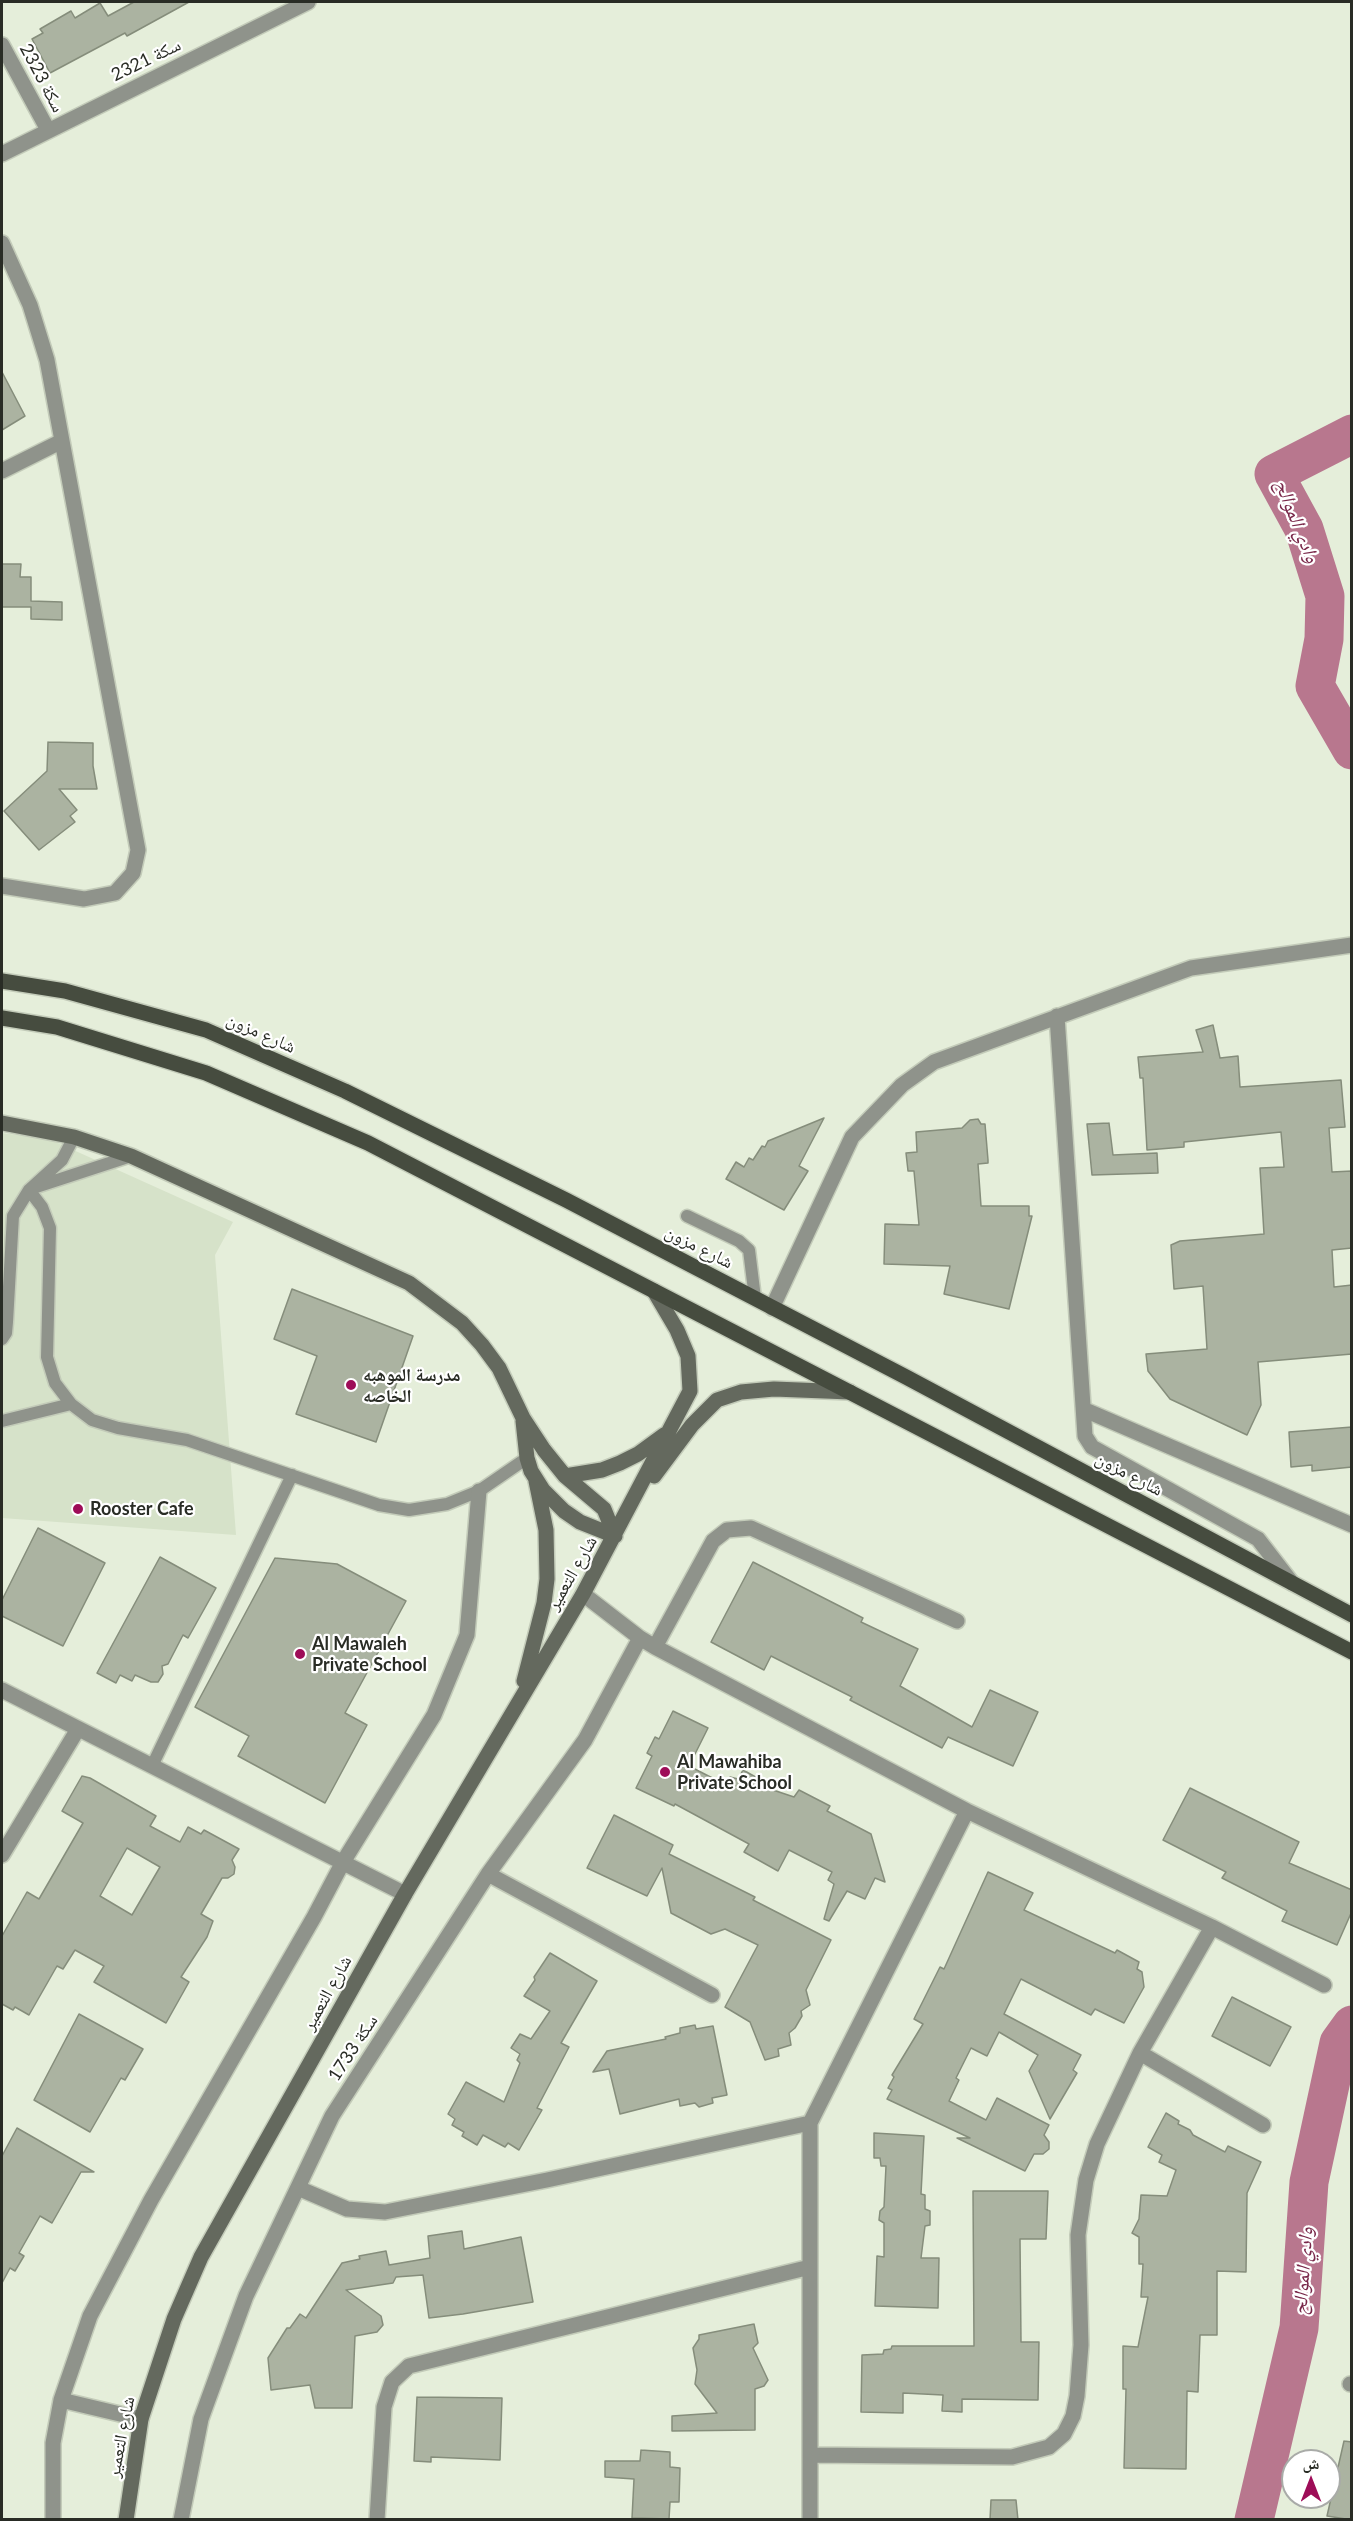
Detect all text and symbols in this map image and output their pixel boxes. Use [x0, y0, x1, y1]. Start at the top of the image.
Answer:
street label: سكة 2321 [108, 34, 184, 86]
street label: سكة 2323 [15, 40, 69, 116]
water label: وادي الموالح [1269, 476, 1325, 566]
street label: شارع مزون [223, 1008, 299, 1058]
street label: شارع مزون [661, 1221, 737, 1273]
place label: مدرسة الموهبه الخاصه [363, 1364, 461, 1406]
marker: مدرسة الموهبه الخاصه [344, 1378, 358, 1392]
street label: شارع مزون [1092, 1447, 1166, 1501]
place label: Rooster Cafe [90, 1498, 194, 1520]
marker: Rooster Cafe [71, 1502, 85, 1516]
street label: شارع التعمير [542, 1532, 602, 1614]
place label: Al Mawaleh Private School [312, 1633, 427, 1676]
marker: Al Mawaleh Private School [293, 1647, 307, 1661]
place label: Al Mawahiba Private School [677, 1751, 792, 1794]
marker: Al Mawahiba Private School [658, 1765, 672, 1779]
street label: شارع التعمير [298, 1952, 356, 2034]
street label: سكة 1733 [324, 2011, 382, 2085]
water label: وادي الموالح [1288, 2226, 1318, 2316]
street label: شارع التعمير [103, 2395, 139, 2479]
north arrow [1281, 2449, 1341, 2509]
text: ش [1303, 2453, 1319, 2472]

